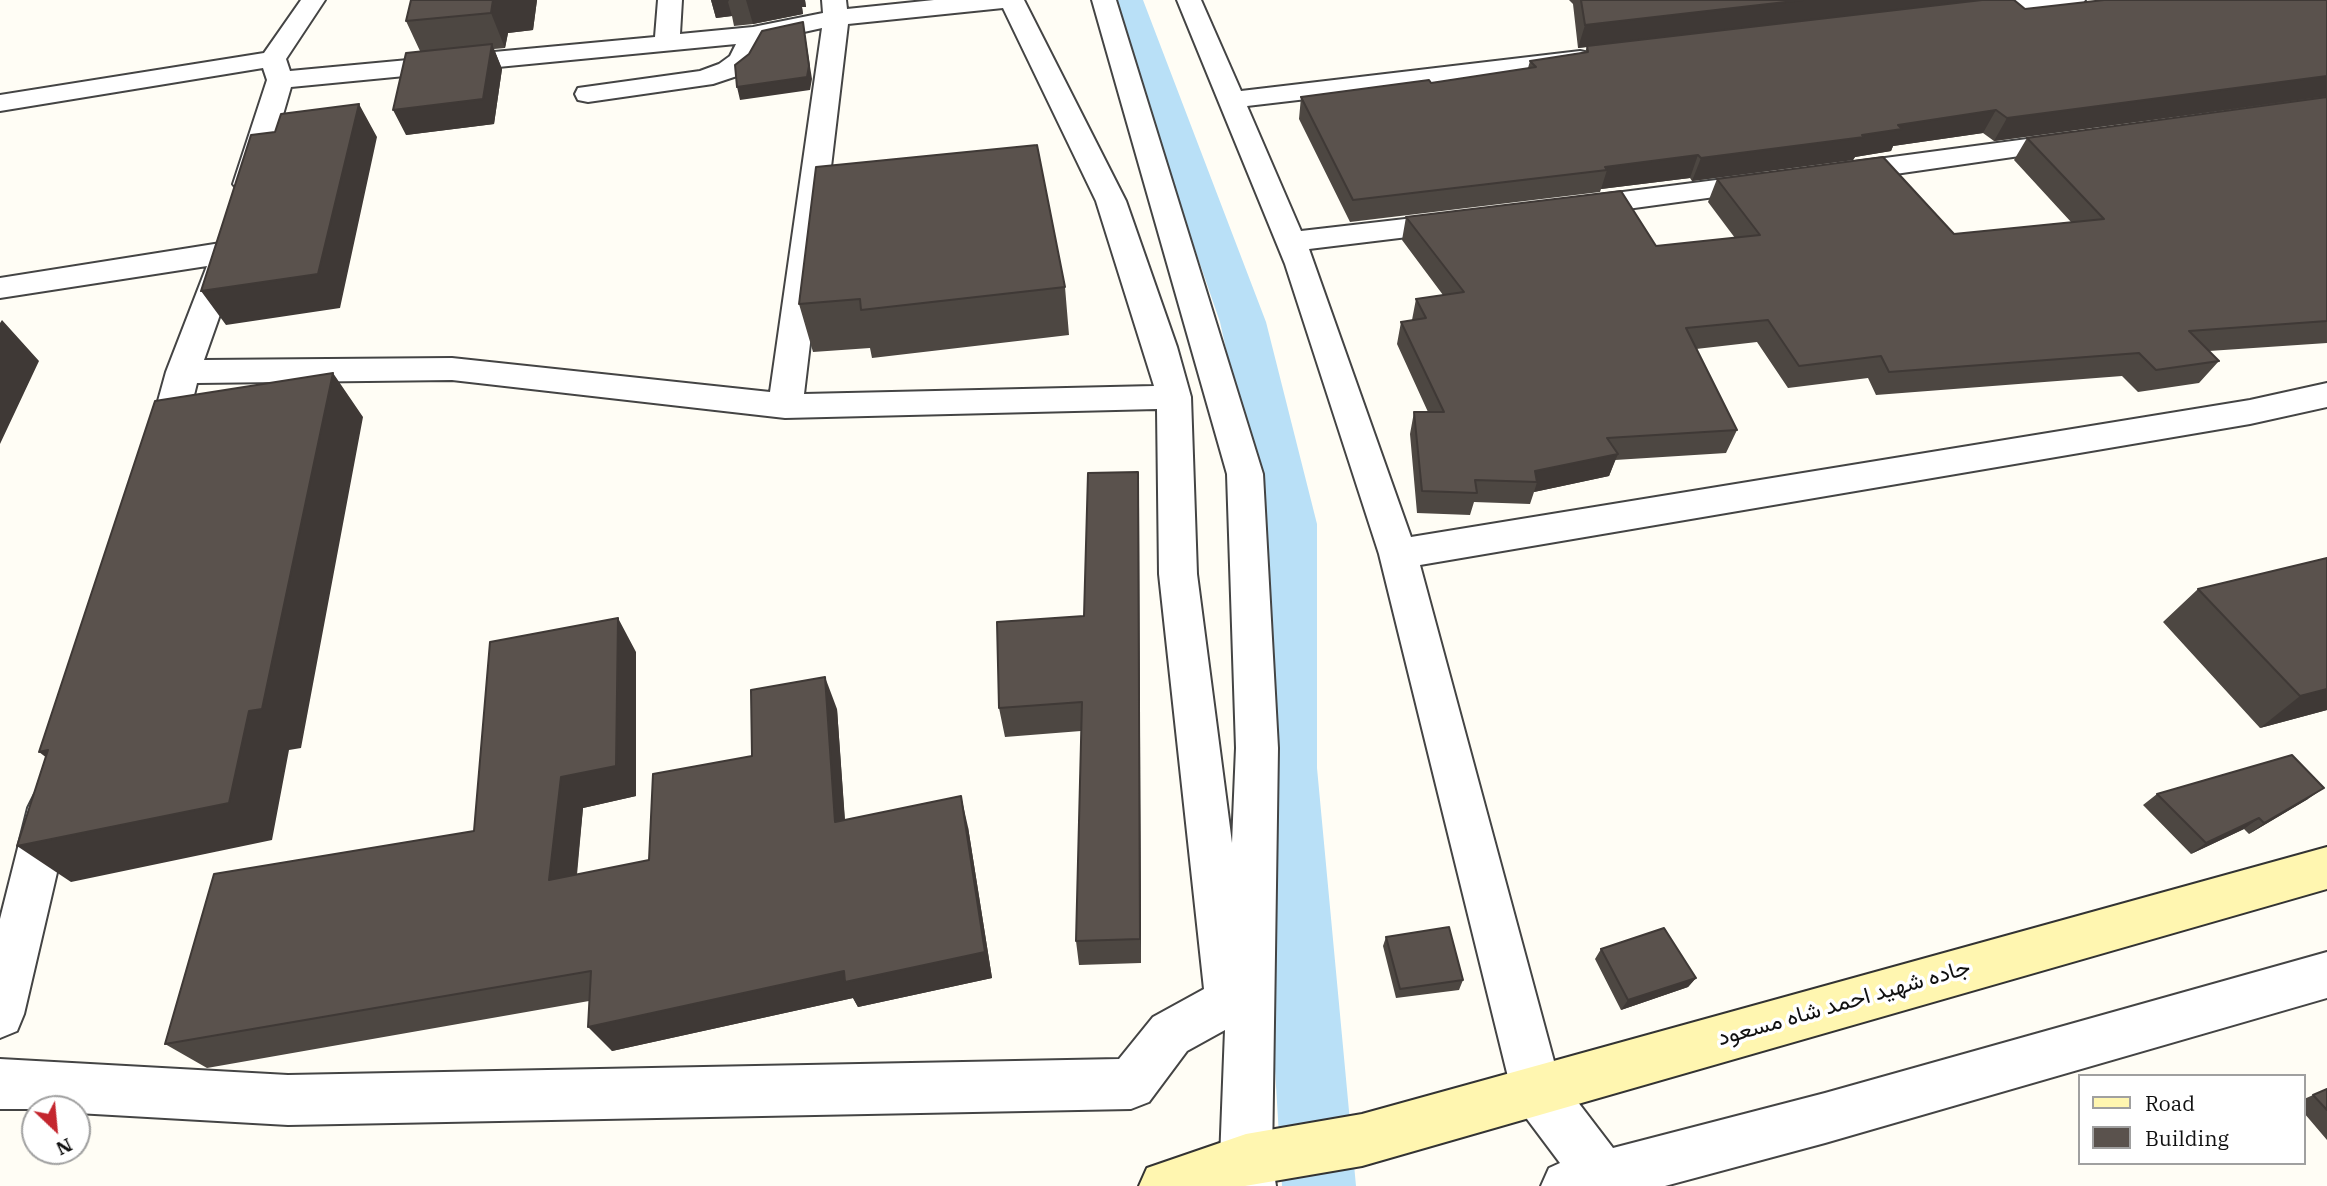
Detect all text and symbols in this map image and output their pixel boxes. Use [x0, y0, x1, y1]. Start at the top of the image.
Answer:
street label: جاده شهيد احمد شاه مسعود [1714, 954, 1974, 1052]
legend [2078, 1074, 2306, 1165]
text: Road [2145, 1089, 2195, 1117]
north arrow [21, 1095, 91, 1165]
text: Building [2145, 1124, 2229, 1152]
text: N [52, 1133, 76, 1161]

